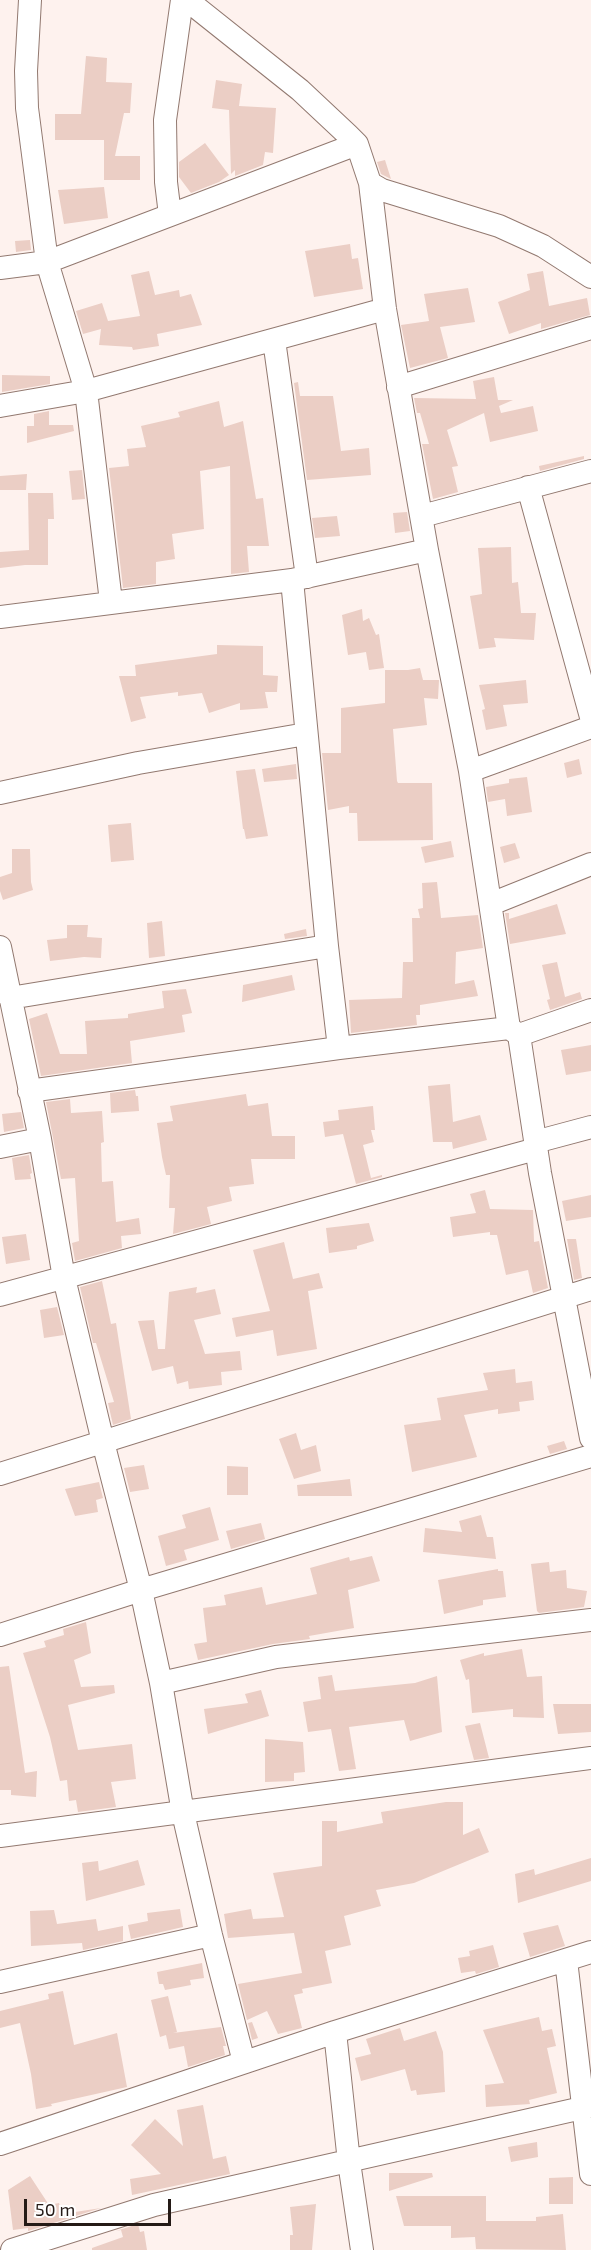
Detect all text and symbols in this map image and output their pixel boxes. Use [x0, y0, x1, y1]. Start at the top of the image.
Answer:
scale bar [27, 2187, 174, 2225]
text: 50 m [35, 2198, 75, 2220]

